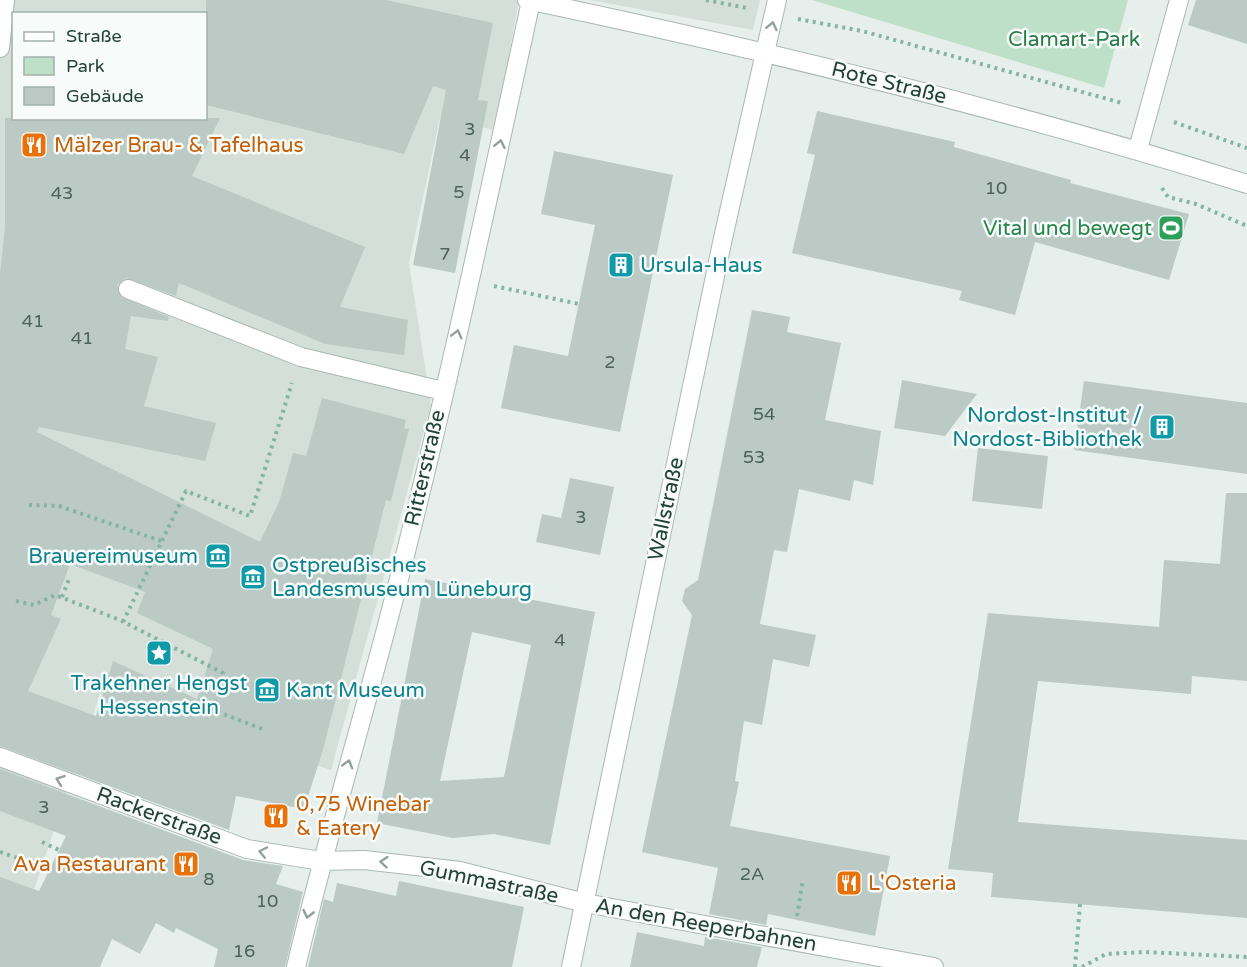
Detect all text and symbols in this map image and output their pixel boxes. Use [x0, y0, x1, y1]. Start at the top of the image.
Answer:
legend [12, 12, 207, 120]
one-way arrow [764, 22, 777, 32]
text: Straße [66, 25, 122, 47]
park label: Clamart-Park [1008, 27, 1140, 52]
text: Park [66, 55, 105, 77]
street label: Rote Straße [829, 57, 949, 109]
text: Gebäude [66, 85, 144, 107]
house number: 3 [464, 118, 476, 140]
restaurant icon: Mälzer Brau- & Tafelhaus [19, 130, 49, 160]
place label: Mälzer Brau- & Tafelhaus [54, 133, 304, 158]
one-way arrow [492, 139, 505, 149]
house number: 4 [459, 144, 471, 166]
house number: 10 [985, 177, 1007, 199]
house number: 5 [453, 181, 465, 203]
house number: 43 [51, 182, 73, 204]
sports icon: Vital und bewegt [1156, 213, 1186, 243]
place label: Vital und bewegt [983, 216, 1152, 241]
house number: 7 [439, 243, 451, 265]
building icon: Ursula-Haus [606, 250, 636, 280]
place label: Ursula-Haus [640, 253, 763, 278]
house number: 41 [22, 310, 44, 332]
house number: 41 [71, 327, 93, 349]
one-way arrow [450, 329, 462, 340]
house number: 2 [604, 351, 616, 373]
house number: 54 [753, 403, 775, 425]
place label: Nordost-Institut / Nordost-Bibliothek [952, 403, 1142, 452]
street label: Ritterstraße [399, 407, 451, 529]
building icon: Nordost-Institut / Nordost-Bibliothek [1147, 412, 1177, 442]
house number: 53 [743, 446, 765, 468]
street label: Wallstraße [643, 455, 689, 563]
house number: 3 [575, 506, 587, 528]
museum icon: Brauereimuseum [203, 541, 233, 571]
place label: Brauereimuseum [28, 544, 198, 569]
place label: Ostpreußisches Landesmuseum Lüneburg [272, 553, 532, 602]
museum icon: Ostpreußisches Landesmuseum Lüneburg [238, 562, 268, 592]
house number: 4 [554, 629, 566, 651]
place icon: Trakehner Hengst Hessenstein [144, 638, 174, 668]
place label: Trakehner Hengst Hessenstein [71, 671, 248, 720]
museum icon: Kant Museum [252, 675, 282, 705]
place label: Kant Museum [286, 678, 425, 703]
one-way arrow [341, 759, 353, 770]
one-way arrow [55, 774, 66, 787]
street label: Rackerstraße [93, 782, 225, 850]
place label: 0,75 Winebar & Eatery [296, 792, 430, 841]
house number: 3 [38, 796, 50, 818]
restaurant icon: 0,75 Winebar & Eatery [261, 801, 291, 831]
one-way arrow [258, 846, 268, 859]
restaurant icon: Ava Restaurant [171, 849, 201, 879]
place label: Ava Restaurant [13, 852, 166, 877]
street label: Gummastraße [417, 855, 561, 909]
one-way arrow [379, 856, 388, 869]
house number: 2A [740, 863, 764, 885]
house number: 8 [203, 868, 215, 890]
restaurant icon: L'Osteria [834, 868, 864, 898]
place label: L'Osteria [868, 871, 957, 896]
house number: 10 [256, 890, 278, 912]
street label: An den Reeperbahnen [593, 893, 819, 957]
one-way arrow [303, 909, 316, 919]
house number: 16 [233, 940, 255, 962]

